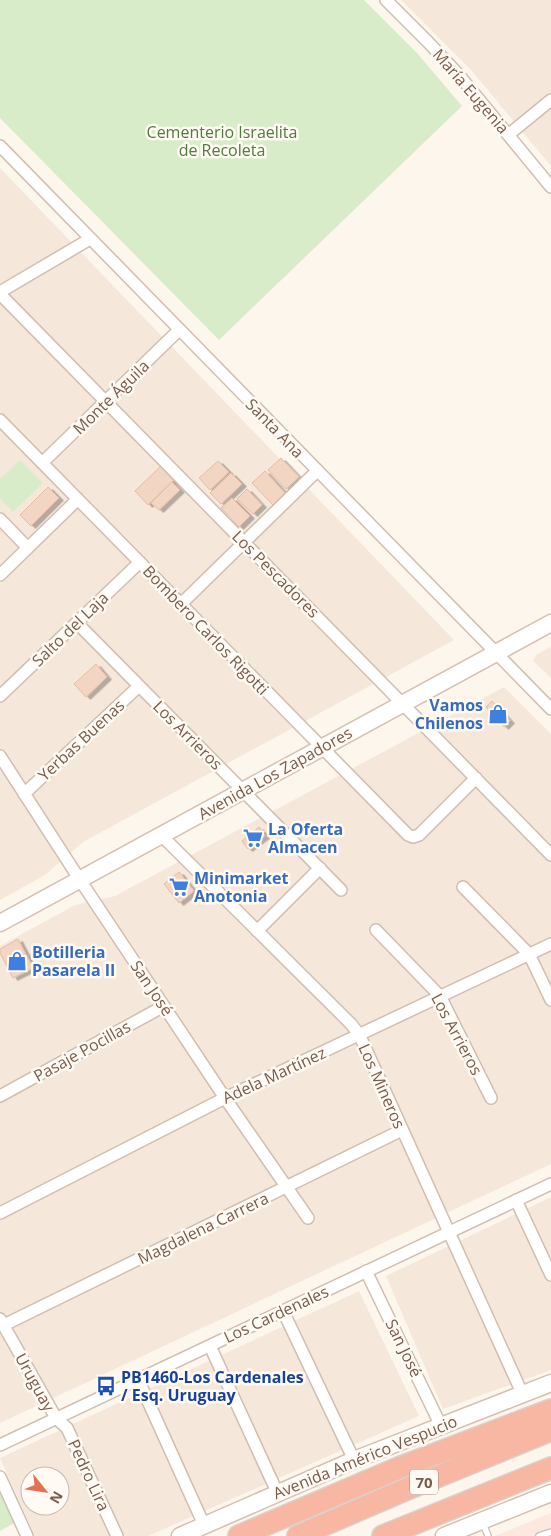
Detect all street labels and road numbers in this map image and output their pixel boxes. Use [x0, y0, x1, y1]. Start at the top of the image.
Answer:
street label: María Eugenia [428, 44, 514, 138]
street label: Monte Águila [68, 355, 154, 439]
street label: Santa Ana [241, 393, 309, 463]
street label: Los Pescadores [228, 526, 324, 622]
street label: Bombero Carlos Rigotti [138, 560, 274, 700]
street label: Salto del Laja [27, 587, 113, 671]
street label: Yerbas Buenas [33, 694, 129, 786]
street label: Los Arrieros [148, 695, 228, 775]
street label: Avenida Los Zapadores [194, 721, 356, 825]
street label: San José [125, 956, 179, 1020]
street label: Los Arrieros [426, 989, 488, 1079]
street label: Pasaje Pocillas [30, 1015, 134, 1087]
street label: Los Mineros [353, 1040, 411, 1132]
street label: Adela Martínez [219, 1041, 329, 1109]
street label: Magdalena Carrera [134, 1187, 272, 1269]
street label: Los Cardenales [220, 1280, 332, 1348]
street label: San José [380, 1315, 428, 1381]
street label: Uruguay [10, 1349, 60, 1416]
street label: Avenida Américo Vespucio [270, 1410, 460, 1504]
street label: Pedro Lira [63, 1436, 115, 1514]
road number: 70 [410, 1470, 438, 1494]

